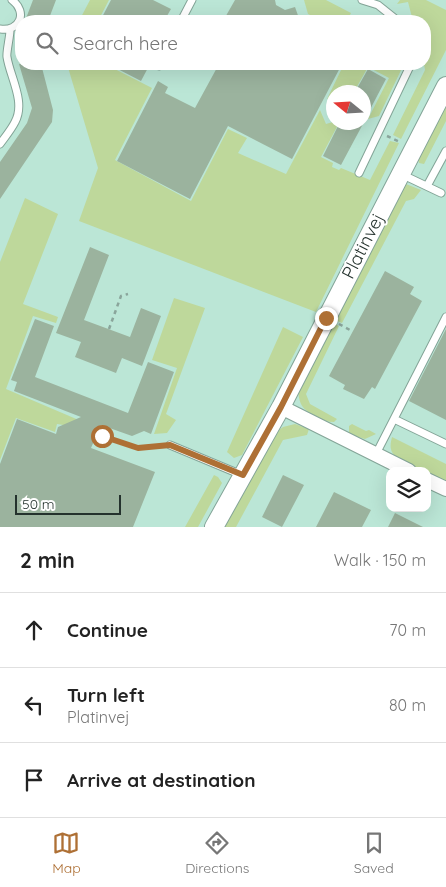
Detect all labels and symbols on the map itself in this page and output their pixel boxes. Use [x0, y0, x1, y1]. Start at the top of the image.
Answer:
north arrow [326, 85, 371, 130]
street label: Platinvej [336, 209, 389, 282]
route end [315, 307, 338, 330]
route start [91, 425, 114, 448]
scale bar [15, 492, 121, 515]

